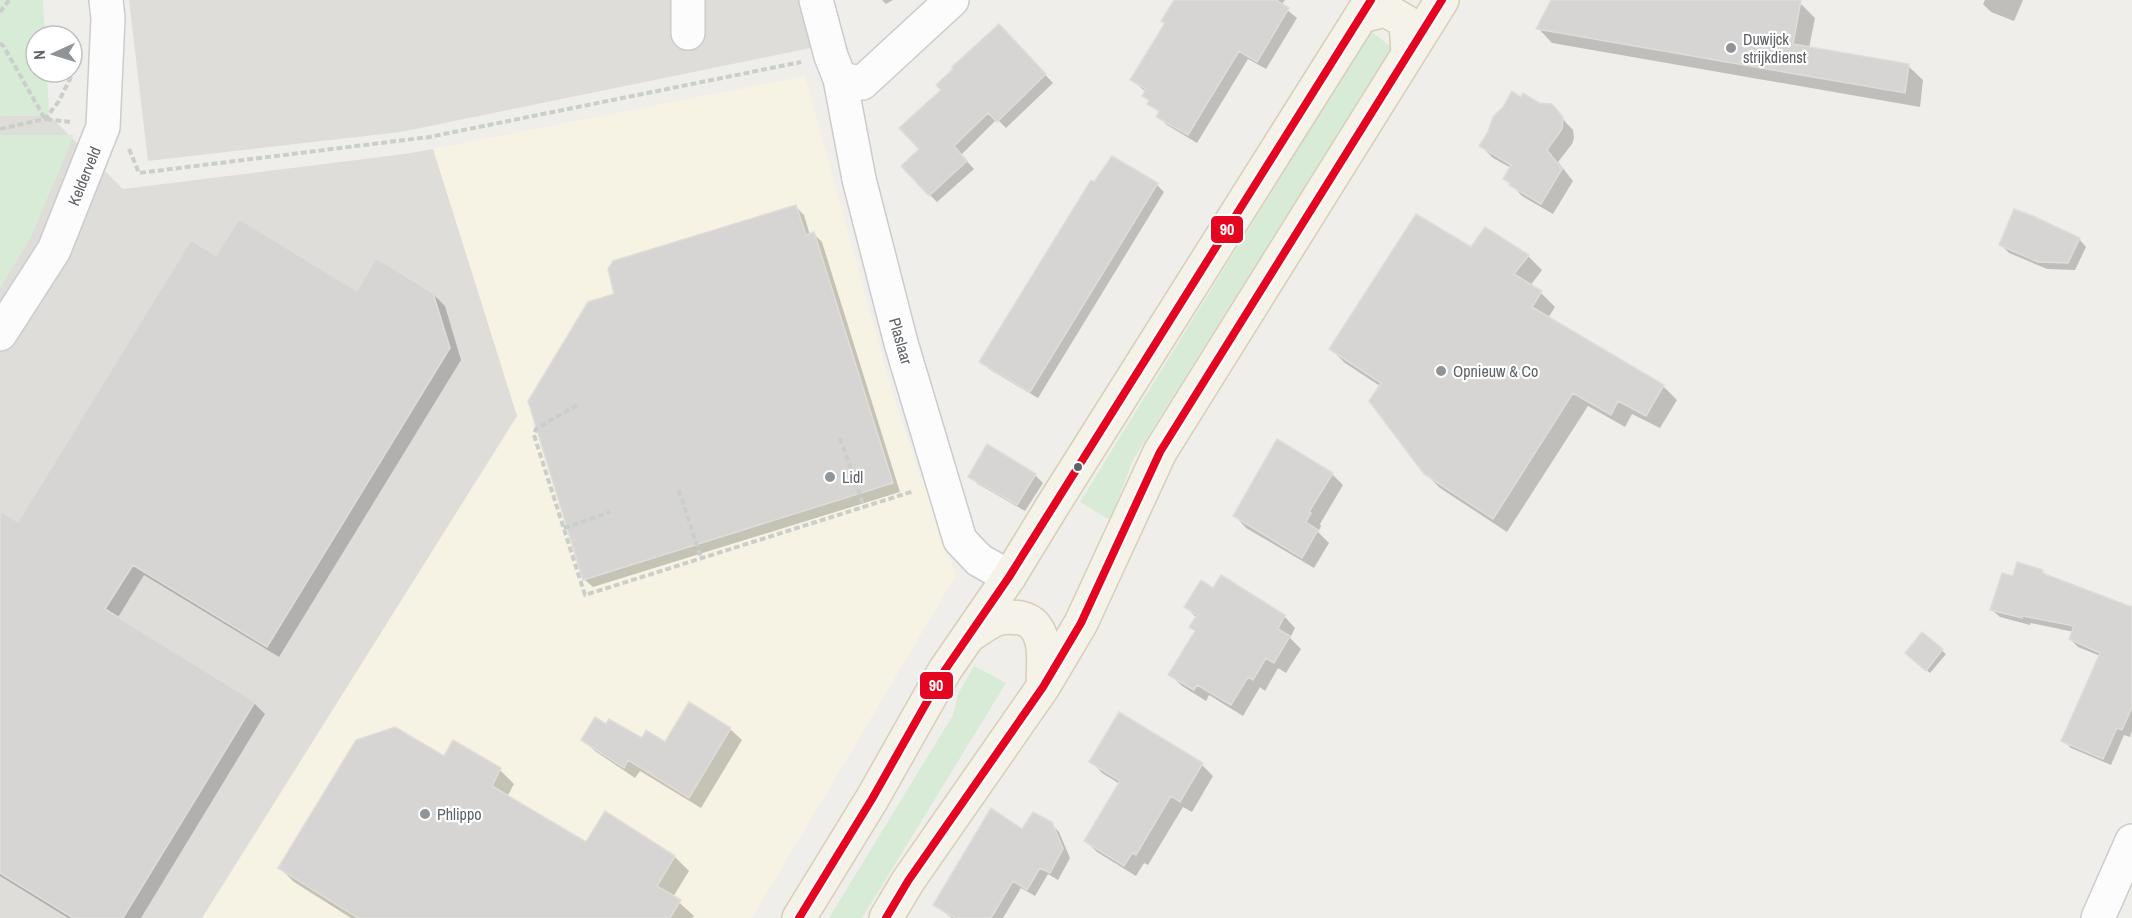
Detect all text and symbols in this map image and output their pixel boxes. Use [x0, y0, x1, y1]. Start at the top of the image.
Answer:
north arrow [24, 24, 84, 84]
place label: Duwijck strijkdienst [1743, 28, 1807, 68]
marker: Duwijck strijkdienst [1724, 41, 1738, 55]
text: N [28, 50, 50, 61]
street label: Kelderveld [62, 143, 106, 209]
line badge: 90 [1210, 215, 1244, 244]
text: 90 [1220, 218, 1234, 240]
street label: Plaslaar [884, 315, 918, 367]
place label: Opnieuw & Co [1453, 360, 1538, 382]
marker: Opnieuw & Co [1434, 364, 1448, 378]
unlabelled marker [1072, 461, 1084, 473]
place label: Lidl [842, 466, 863, 488]
marker: Lidl [823, 470, 837, 484]
line badge: 90 [919, 671, 954, 700]
text: 90 [929, 674, 943, 696]
place label: Phlippo [437, 803, 482, 825]
marker: Phlippo [418, 807, 432, 821]

